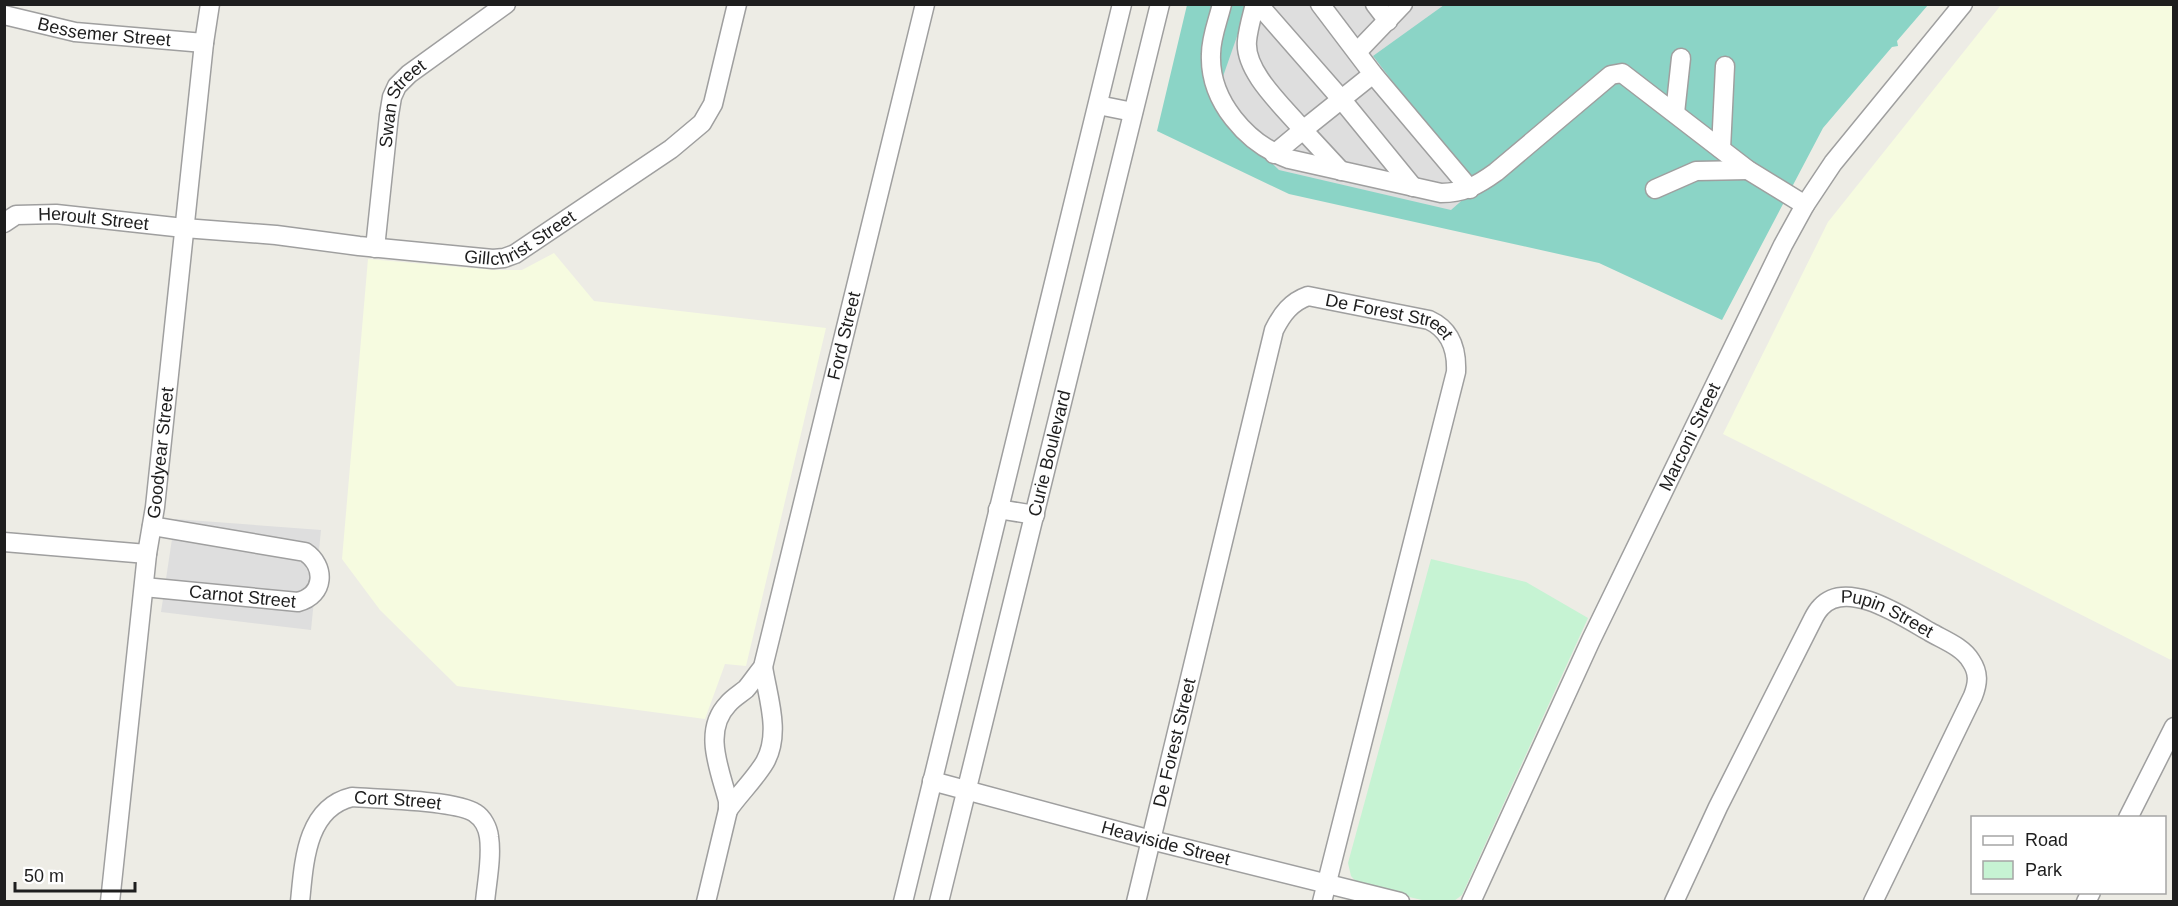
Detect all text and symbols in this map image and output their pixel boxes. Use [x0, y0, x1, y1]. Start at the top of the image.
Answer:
street label: Bessemer Street [36, 13, 172, 50]
street label: Swan Street [376, 55, 429, 149]
street label: Heroult Street [38, 204, 150, 234]
street label: Gillchrist Street [463, 206, 579, 269]
street label: Ford Street [824, 290, 864, 382]
street label: De Forest Street [1324, 290, 1457, 343]
street label: Marconi Street [1655, 380, 1724, 494]
street label: Goodyear Street [143, 386, 178, 520]
street label: Curie Boulevard [1024, 388, 1075, 518]
street label: Carnot Street [188, 581, 297, 612]
street label: Pupin Street [1841, 587, 1937, 642]
street label: De Forest Street [1149, 676, 1200, 809]
street label: Cort Street [354, 787, 443, 814]
legend [1971, 816, 2166, 894]
street label: Heaviside Street [1099, 817, 1232, 869]
text: Road [2025, 830, 2068, 850]
scale bar [15, 855, 135, 893]
text: Park [2025, 860, 2063, 880]
text: 50 m [24, 866, 64, 886]

